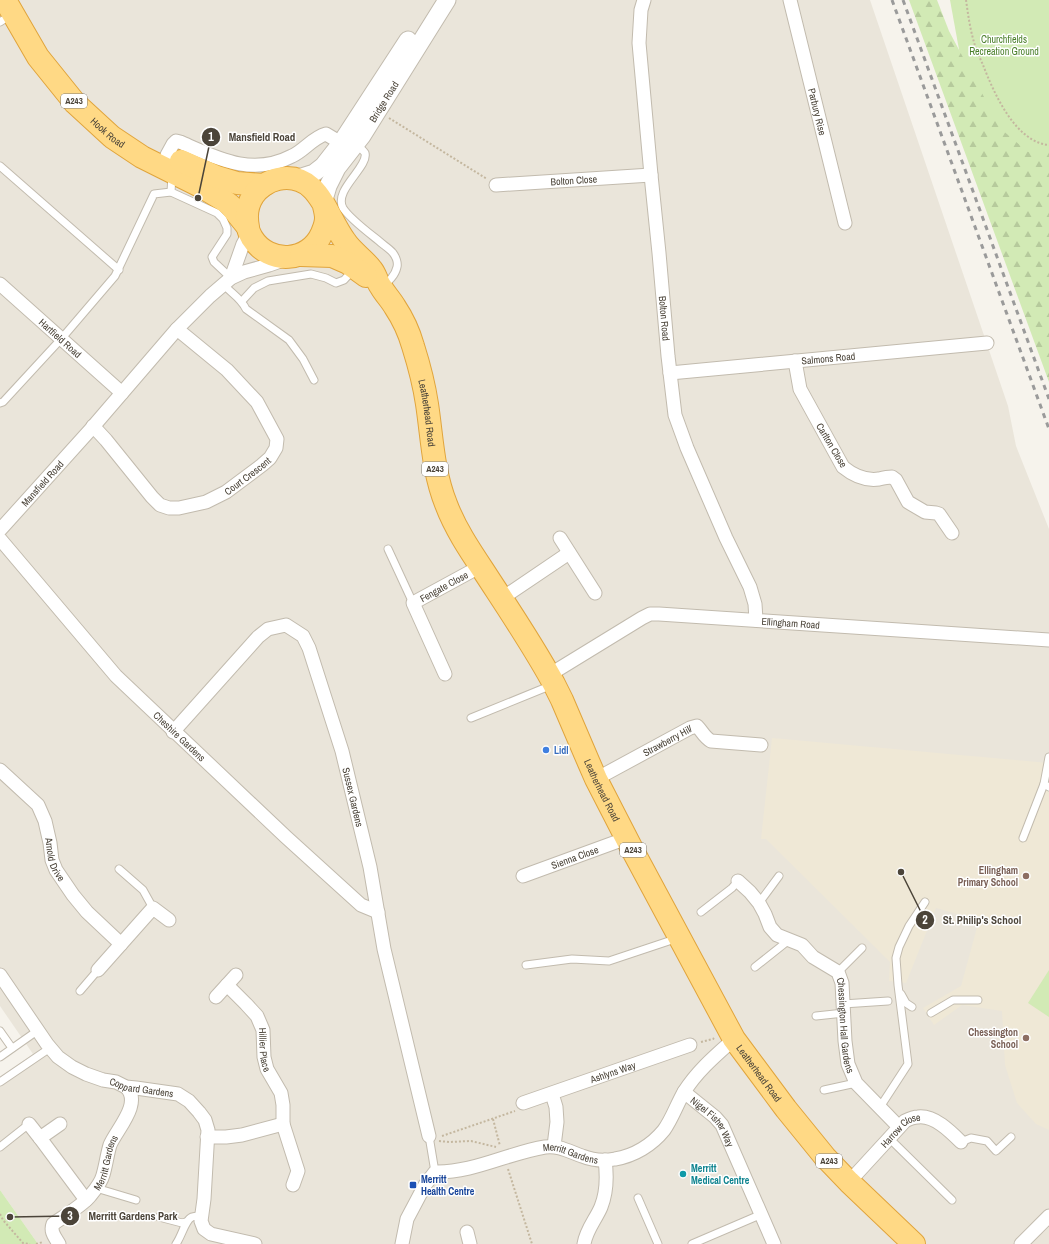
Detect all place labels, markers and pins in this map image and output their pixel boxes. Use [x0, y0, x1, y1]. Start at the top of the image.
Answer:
callout: Mansfield Road [201, 125, 303, 148]
place label: Lidl [554, 744, 569, 757]
marker: Lidl [541, 745, 551, 755]
place label: Ellingham Primary School [958, 864, 1018, 889]
marker: Ellingham Primary School [1021, 871, 1031, 881]
callout: St. Philip's School [915, 909, 1029, 932]
place label: Chessington School [968, 1026, 1018, 1051]
marker: Chessington School [1021, 1033, 1031, 1043]
place label: Merritt Medical Centre [691, 1162, 750, 1187]
marker: Merritt Medical Centre [678, 1169, 688, 1179]
place label: Merritt Health Centre [421, 1173, 475, 1198]
marker: Merritt Health Centre [408, 1180, 418, 1190]
callout: Merritt Gardens Park [60, 1205, 186, 1228]

